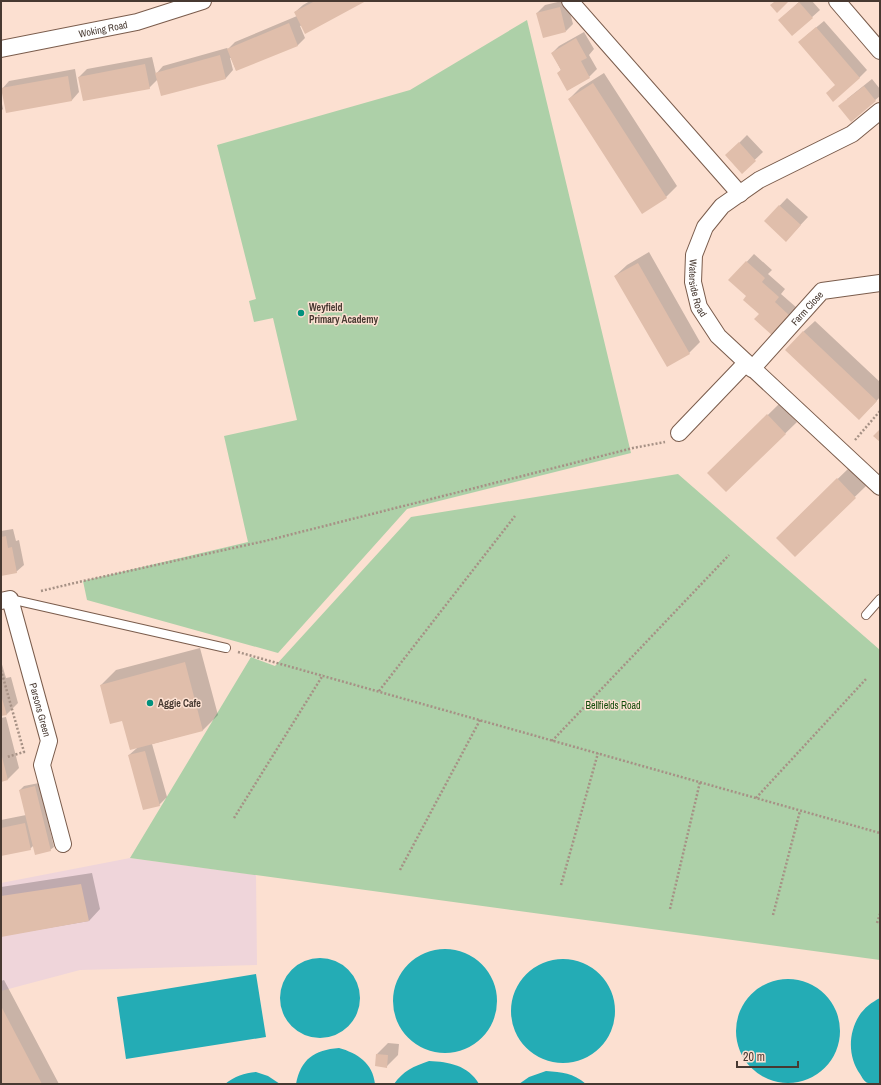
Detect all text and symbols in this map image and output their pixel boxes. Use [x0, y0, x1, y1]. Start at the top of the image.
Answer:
street label: Woking Road [77, 18, 129, 40]
street label: Waterside Road [686, 259, 710, 319]
street label: Farm Close [788, 288, 826, 328]
place label: Weyfield Primary Academy [309, 301, 378, 326]
marker: Weyfield Primary Academy [296, 308, 306, 318]
street label: Parsons Green [27, 681, 54, 738]
place label: Aggie Cafe [158, 697, 201, 710]
marker: Aggie Cafe [145, 698, 155, 708]
park label: Bellfields Road [585, 699, 641, 712]
scale bar [737, 1043, 798, 1069]
text: 20 m [743, 1049, 765, 1065]

